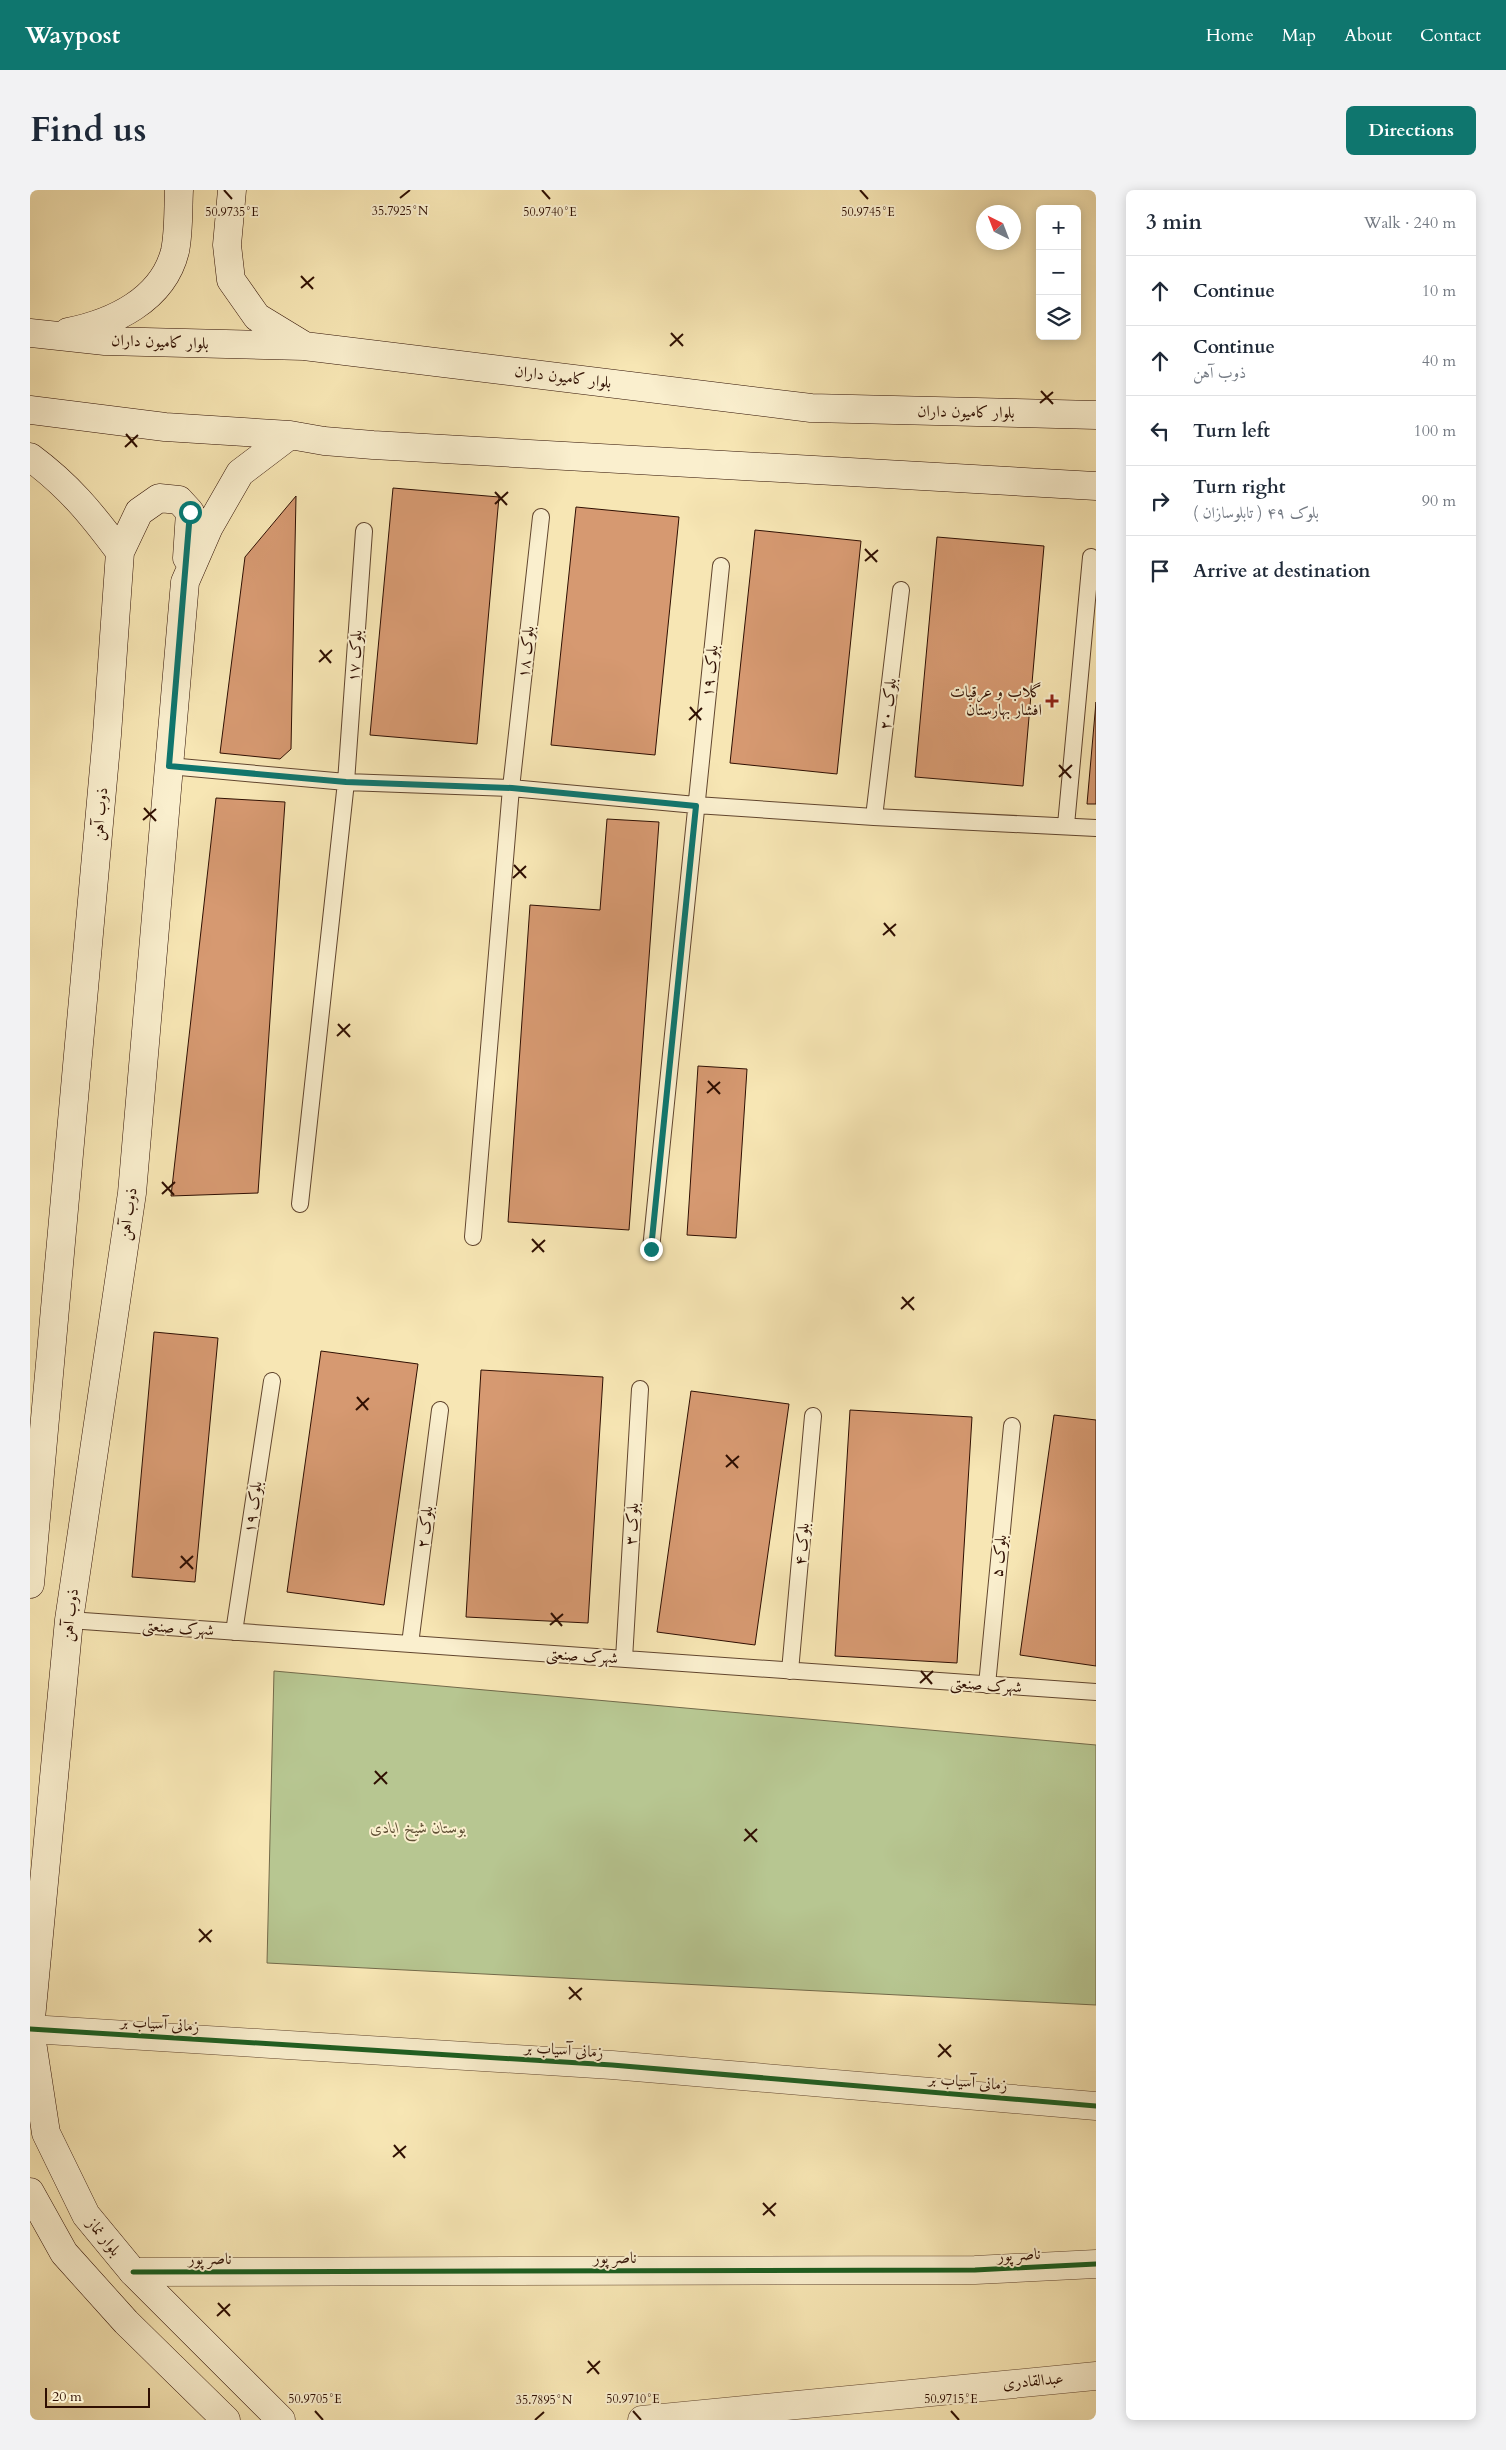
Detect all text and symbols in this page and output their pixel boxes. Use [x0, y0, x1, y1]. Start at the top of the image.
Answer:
text: Waypost [25, 19, 120, 52]
text: Home [1206, 23, 1254, 48]
text: Map [1282, 23, 1316, 48]
text: About [1344, 23, 1392, 48]
text: Contact [1420, 23, 1481, 48]
text: Find us [30, 106, 146, 154]
button: Directions [1346, 106, 1476, 155]
text: 35.7925°N [372, 203, 429, 219]
text: 50.9735°E [205, 204, 259, 220]
text: 50.9740°E [523, 204, 577, 220]
text: 50.9745°E [841, 204, 895, 220]
north arrow [976, 205, 1021, 250]
map controls [1036, 205, 1081, 340]
button: + [1036, 205, 1081, 250]
text: 3 min [1146, 208, 1202, 237]
text: Walk · 240 m [1364, 212, 1456, 234]
button: − [1036, 250, 1081, 295]
icon: ahead [1146, 277, 1174, 305]
text: Continue [1193, 278, 1275, 304]
text: 10 m [1422, 280, 1456, 302]
button: layers [1036, 295, 1081, 340]
street label: بلوار کامیون داران [111, 329, 209, 355]
text: Continue [1193, 334, 1275, 360]
icon: ahead [1146, 347, 1174, 375]
text: 40 m [1422, 350, 1456, 372]
street label: بلوار کامیون داران [513, 360, 613, 394]
text: ذوب آهن [1193, 362, 1246, 384]
street label: بلوار کامیون داران [917, 400, 1015, 424]
icon: left [1146, 417, 1174, 445]
text: Turn left [1193, 418, 1270, 444]
text: 100 m [1414, 420, 1456, 442]
text: Turn right [1193, 474, 1285, 500]
icon: right [1146, 487, 1174, 515]
text: 90 m [1422, 490, 1456, 512]
route start [179, 501, 202, 524]
text: بلوک ۴۹ ( تابلوسازان ) [1193, 502, 1319, 524]
icon: arrive [1146, 557, 1174, 585]
text: Arrive at destination [1193, 558, 1370, 584]
street label: بلوک ۱۸ [512, 625, 540, 679]
street label: بلوک ۱۷ [342, 629, 368, 683]
street label: بلوک ۱۹ [696, 644, 724, 698]
street label: بلوک ۲۰ [874, 677, 902, 731]
place label: گلاب و عرقیات افشار بهارستان [950, 681, 1042, 721]
marker: گلاب و عرقیات افشار بهارستان [1046, 695, 1058, 707]
street label: ذوب آهن [87, 787, 113, 841]
street label: ذوب آهن [113, 1186, 143, 1242]
route end [640, 1238, 663, 1261]
street label: بلوک ۱۹ [238, 1480, 268, 1534]
street label: بلوک ۳ [620, 1502, 644, 1546]
street label: بلوک ۲ [411, 1504, 439, 1550]
street label: بلوک ۴ [789, 1522, 815, 1566]
street label: بلوک ۵ [986, 1534, 1012, 1578]
street label: ذوب آهن [56, 1587, 84, 1643]
street label: شهرک صنعتی [141, 1615, 215, 1641]
street label: شهرک صنعتی [545, 1643, 619, 1669]
street label: شهرک صنعتی [949, 1672, 1023, 1698]
park label: بوستان شیخ ابادی [370, 1817, 466, 1842]
street label: زمانی آسیاب بر [118, 2010, 200, 2038]
street label: زمانی آسیاب بر [522, 2036, 604, 2064]
street label: زمانی آسیاب بر [926, 2067, 1008, 2096]
street label: بلوار نماز [81, 2212, 126, 2261]
street label: ناصر پور [995, 2243, 1041, 2267]
street label: ناصر پور [591, 2247, 637, 2269]
street label: ناصر پور [186, 2248, 232, 2270]
street label: عبدالقادری [1002, 2367, 1064, 2395]
scale bar [45, 2385, 150, 2408]
text: 20 m [52, 2387, 82, 2406]
text: 50.9705°E [288, 2391, 342, 2407]
text: 50.9710°E [606, 2391, 660, 2407]
text: 50.9715°E [924, 2391, 978, 2407]
text: 35.7895°N [516, 2392, 573, 2408]

